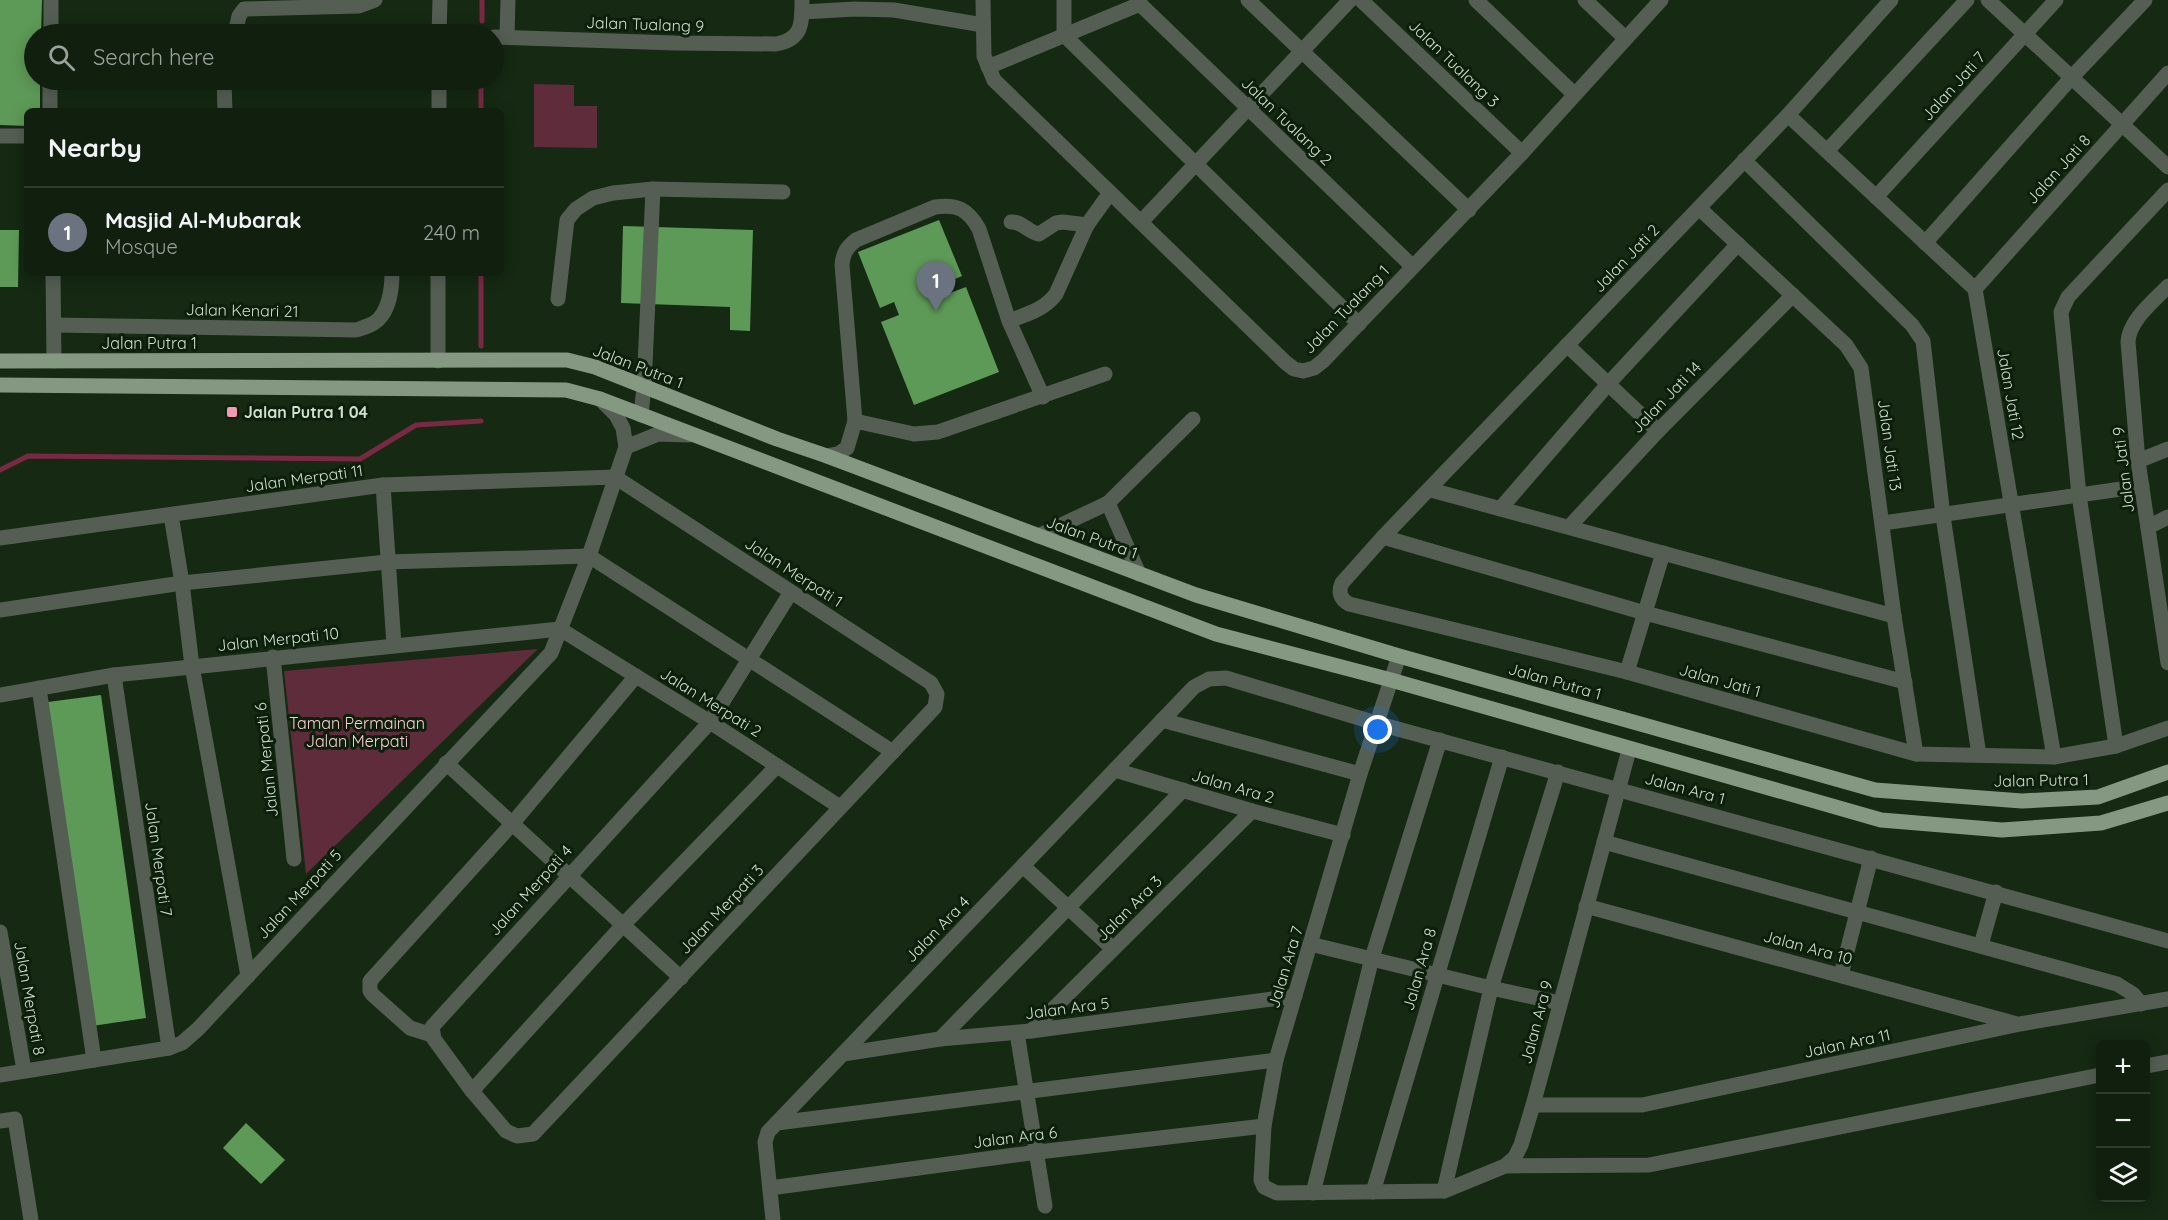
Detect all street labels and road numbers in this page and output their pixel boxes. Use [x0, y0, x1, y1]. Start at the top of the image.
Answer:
street label: Jalan Tualang 9 [586, 12, 705, 36]
street label: Jalan Tualang 3 [1405, 15, 1503, 111]
street label: Jalan Jati 7 [1917, 47, 1989, 125]
street label: Jalan Tualang 2 [1238, 73, 1337, 169]
street label: Jalan Jati 8 [2022, 130, 2094, 208]
street label: Jalan Jati 2 [1589, 220, 1663, 296]
street label: Jalan Tualang 1 [1299, 261, 1393, 357]
street label: Jalan Kenari 21 [185, 299, 299, 321]
street label: Jalan Putra 1 [101, 333, 197, 353]
street label: Jalan Putra 1 [590, 340, 686, 392]
street label: Jalan Jati 12 [1993, 347, 2029, 442]
street label: Jalan Jati 14 [1627, 357, 1705, 437]
street label: Jalan Jati 13 [1874, 398, 1906, 492]
street label: Jalan Jati 9 [2108, 426, 2138, 514]
street label: Jalan Merpati 11 [244, 460, 364, 496]
street label: Jalan Putra 1 [1044, 511, 1140, 563]
street label: Jalan Merpati 1 [741, 533, 847, 611]
street label: Jalan Merpati 10 [216, 623, 340, 655]
street label: Jalan Putra 1 [1506, 658, 1604, 704]
street label: Jalan Jati 1 [1677, 659, 1763, 701]
street label: Jalan Merpati 2 [657, 663, 765, 741]
street label: Jalan Merpati 6 [250, 701, 282, 818]
street label: Jalan Ara 2 [1189, 765, 1277, 807]
street label: Jalan Ara 1 [1643, 768, 1727, 808]
street label: Jalan Putra 1 [1993, 769, 2089, 791]
street label: Jalan Merpati 7 [141, 801, 177, 917]
street label: Jalan Merpati 4 [484, 840, 576, 940]
street label: Jalan Merpati 5 [252, 845, 346, 943]
street label: Jalan Merpati 3 [674, 860, 768, 958]
street label: Jalan Ara 3 [1092, 871, 1166, 945]
street label: Jalan Ara 4 [900, 892, 974, 966]
street label: Jalan Ara 7 [1263, 924, 1307, 1010]
street label: Jalan Ara 8 [1398, 925, 1440, 1013]
street label: Jalan Ara 10 [1761, 925, 1855, 969]
street label: Jalan Merpati 8 [10, 939, 50, 1057]
street label: Jalan Ara 9 [1515, 978, 1557, 1066]
street label: Jalan Ara 5 [1024, 993, 1110, 1023]
street label: Jalan Ara 11 [1802, 1024, 1892, 1062]
street label: Jalan Ara 6 [972, 1122, 1059, 1152]

